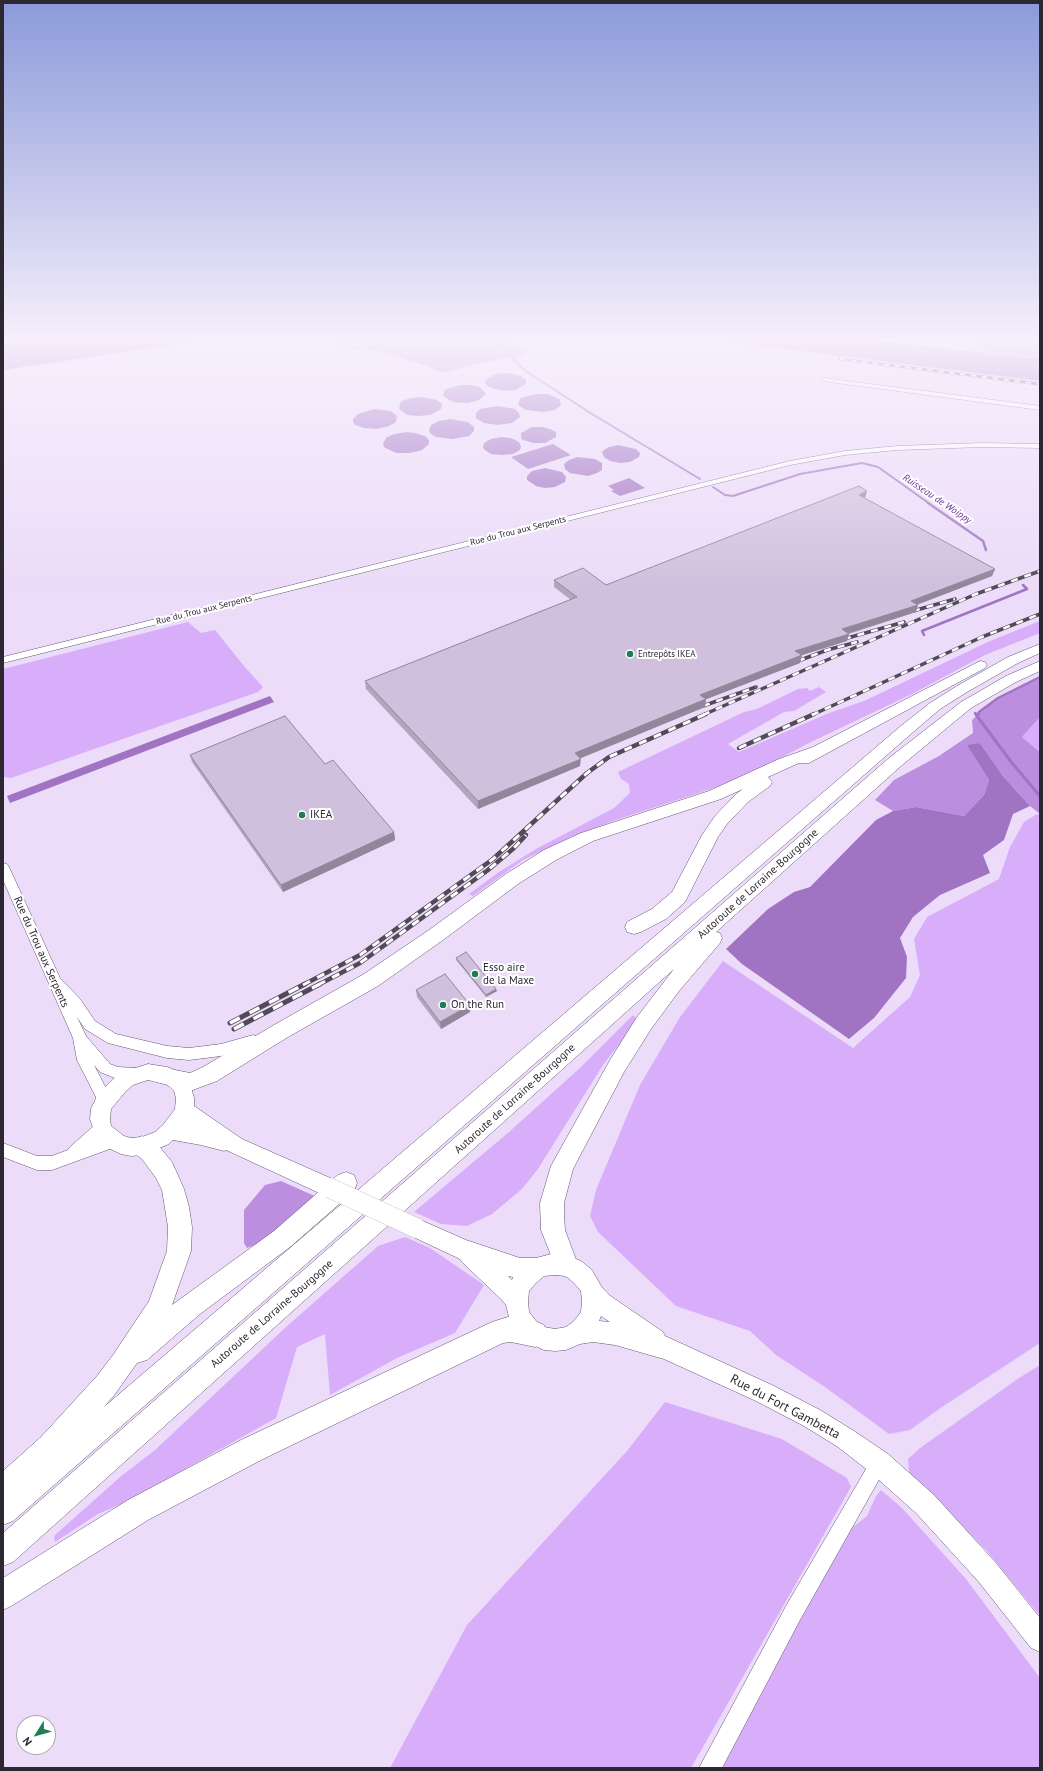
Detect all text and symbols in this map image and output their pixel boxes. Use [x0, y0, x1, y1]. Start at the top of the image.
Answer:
water label: Ruisseau de Woippy [900, 472, 974, 526]
street label: Rue du Trou aux Serpents [469, 514, 567, 548]
street label: Rue du Trou aux Serpents [155, 593, 253, 627]
marker: Entrepôts IKEA [625, 649, 635, 659]
place label: Entrepôts IKEA [638, 649, 696, 659]
place label: IKEA [310, 808, 332, 822]
marker: IKEA [297, 810, 307, 820]
street label: Autoroute de Lorraine-Bourgogne [695, 826, 821, 942]
street label: Rue du Trou aux Serpents [11, 894, 71, 1010]
place label: Esso aire de la Maxe [483, 961, 534, 987]
marker: Esso aire de la Maxe [470, 969, 480, 979]
place label: On the Run [451, 998, 504, 1012]
marker: On the Run [438, 1000, 448, 1010]
street label: Autoroute de Lorraine-Bourgogne [452, 1041, 578, 1157]
street label: Autoroute de Lorraine-Bourgogne [208, 1257, 336, 1371]
street label: Rue du Fort Gambetta [727, 1371, 843, 1443]
north arrow [16, 1715, 56, 1755]
text: N [19, 1735, 35, 1749]

